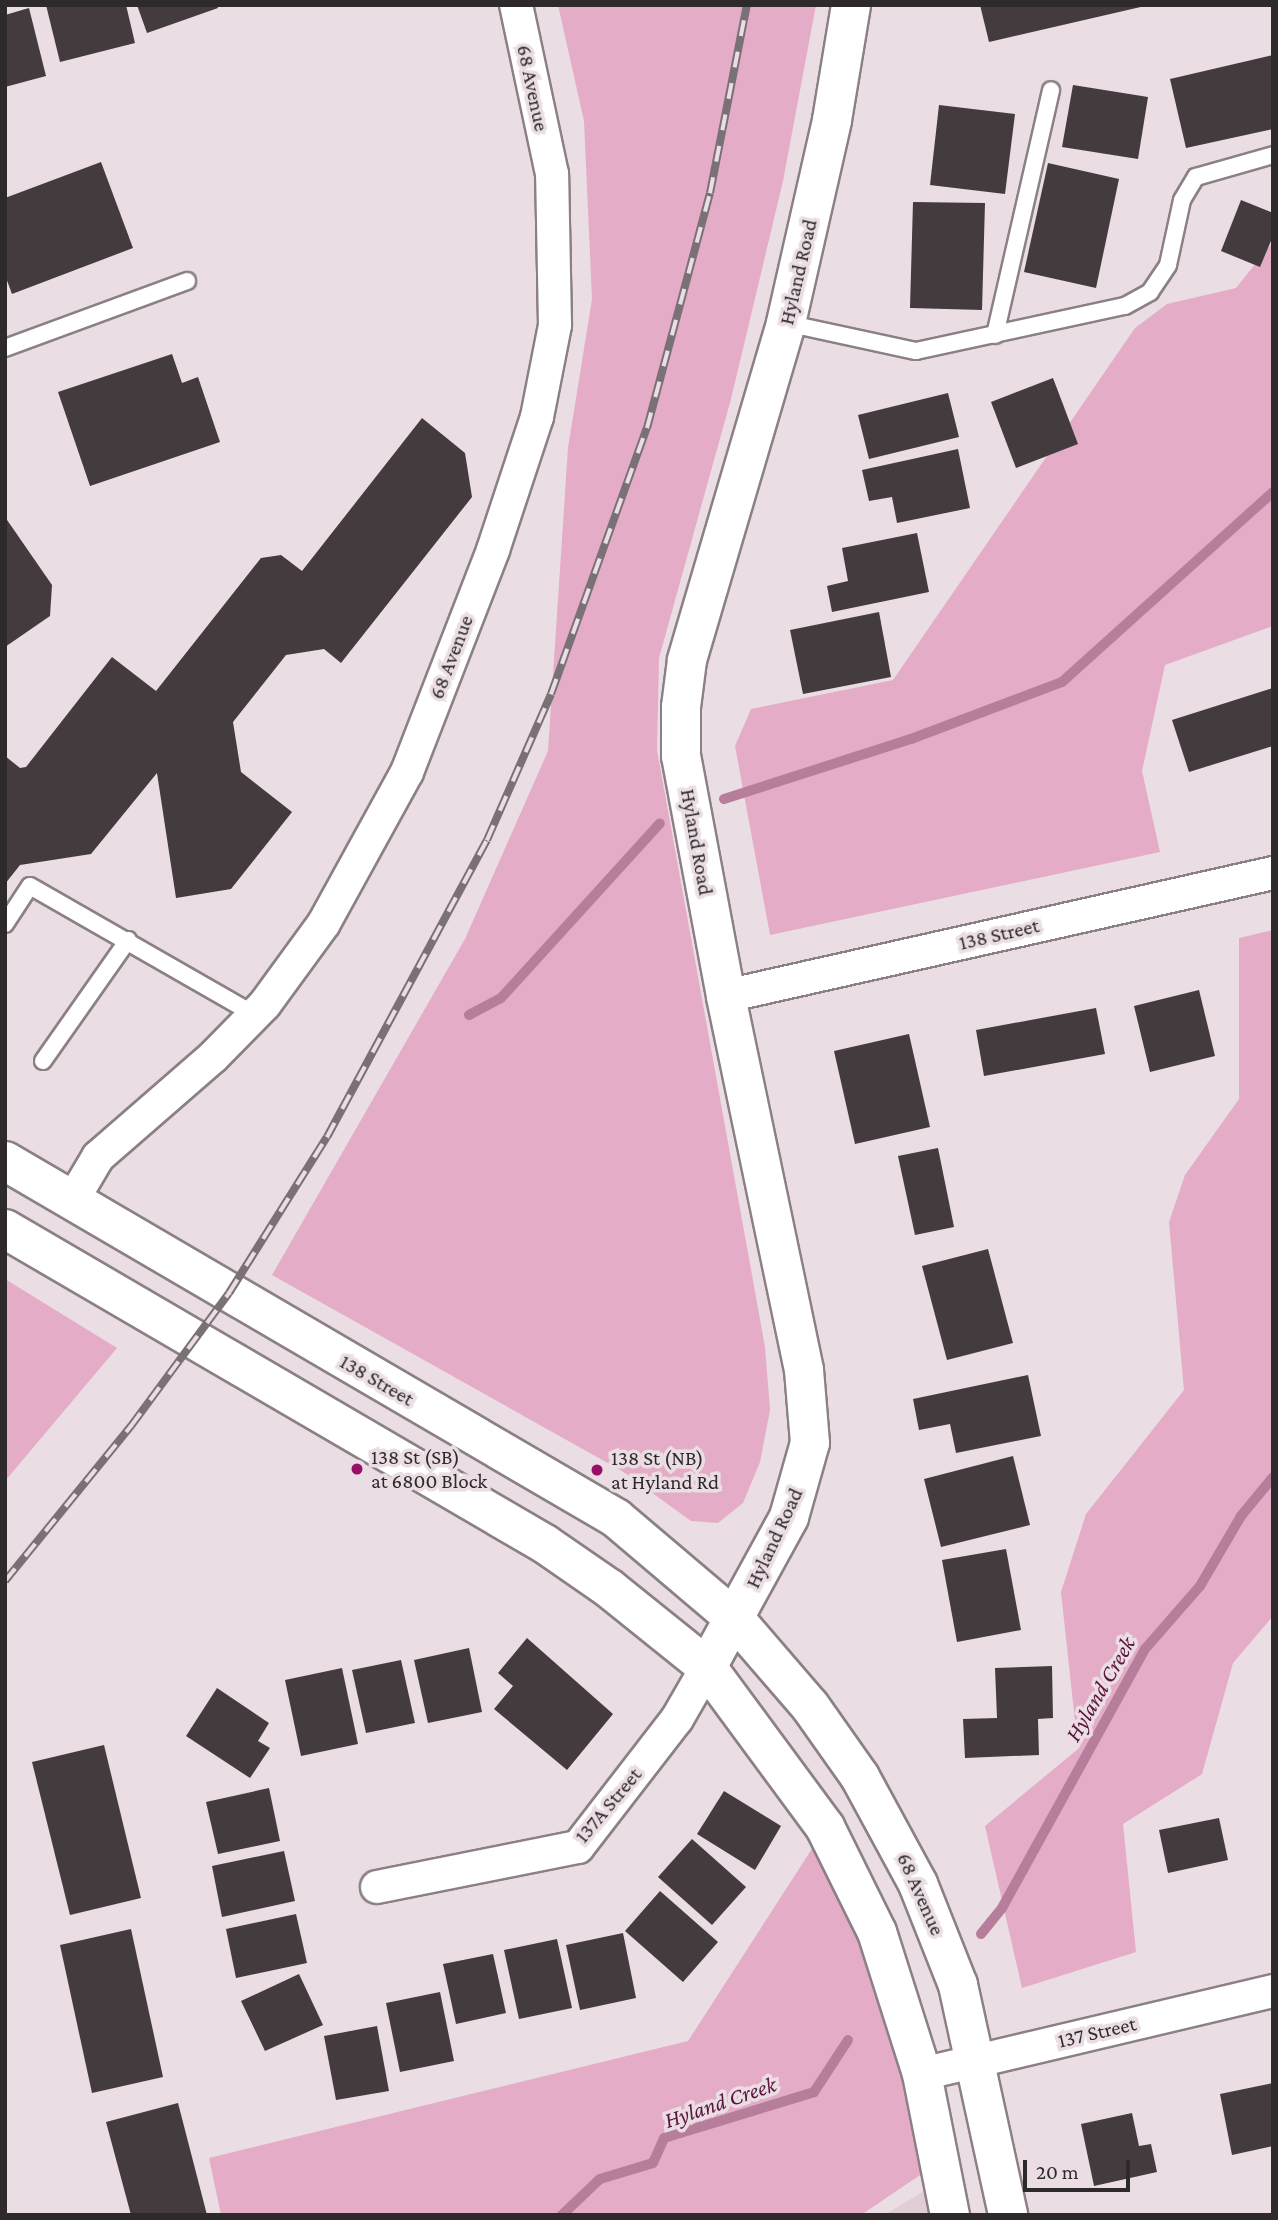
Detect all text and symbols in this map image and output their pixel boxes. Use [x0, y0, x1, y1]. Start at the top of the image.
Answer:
street label: 68 Avenue [512, 42, 554, 134]
street label: Hyland Road [774, 217, 822, 327]
street label: 68 Avenue [424, 612, 478, 702]
street label: Hyland Road [675, 787, 719, 897]
street label: 138 Street [957, 913, 1041, 955]
street label: 138 Street [335, 1349, 419, 1411]
place label: 138 St (SB) at 6800 Block [371, 1444, 487, 1494]
place label: 138 St (NB) at Hyland Rd [611, 1445, 719, 1495]
marker: 138 St (SB) at 6800 Block [349, 1461, 365, 1477]
marker: 138 St (NB) at Hyland Rd [589, 1462, 605, 1478]
street label: Hyland Road [740, 1484, 808, 1592]
water label: Hyland Creek [1059, 1632, 1141, 1746]
street label: 137A Street [569, 1762, 647, 1848]
street label: 68 Avenue [892, 1849, 950, 1939]
street label: 137 Street [1055, 2011, 1139, 2053]
water label: Hyland Creek [660, 2070, 780, 2134]
scale bar [1026, 2146, 1133, 2190]
text: 20 m [1036, 2160, 1079, 2184]

